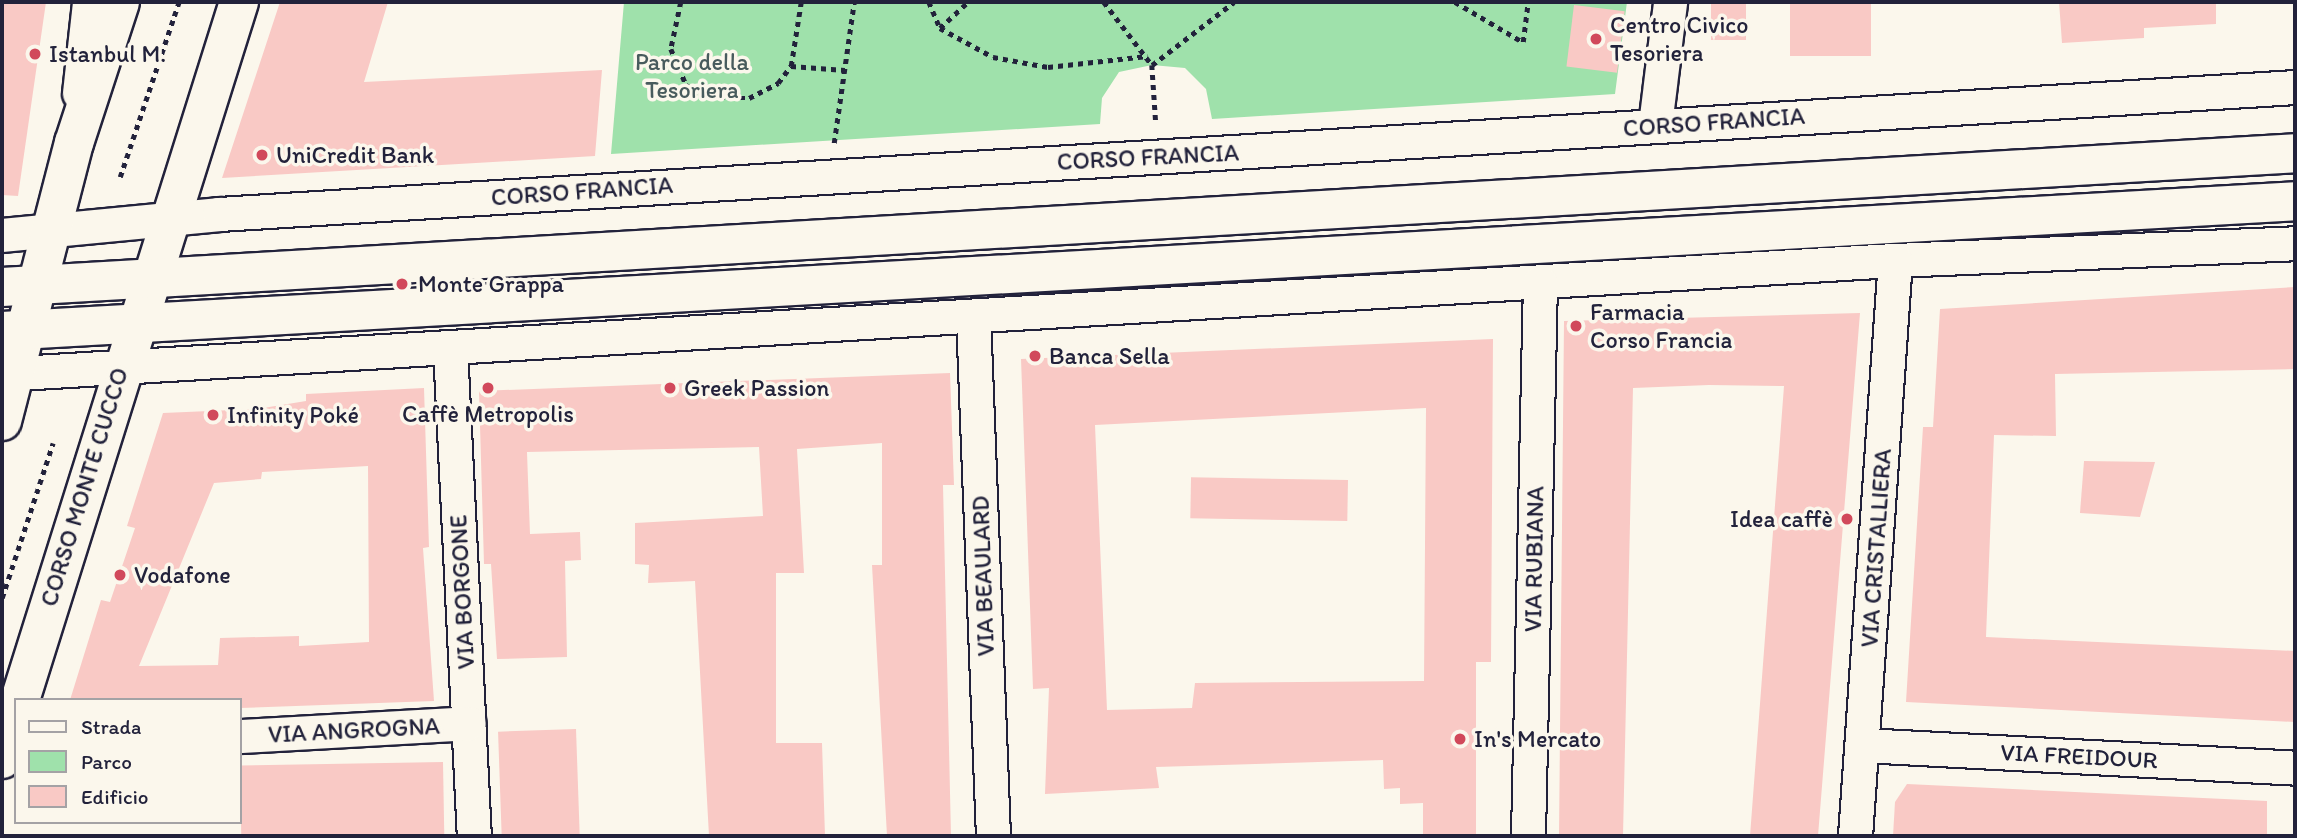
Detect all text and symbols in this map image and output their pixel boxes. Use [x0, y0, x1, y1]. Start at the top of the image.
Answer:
place label: Centro Civico Tesoriera [1610, 11, 1748, 67]
marker: Centro Civico Tesoriera [1588, 31, 1604, 47]
place label: Istanbul M. [49, 40, 166, 68]
marker: Istanbul M. [27, 46, 43, 62]
park label: Parco della Tesoriera [635, 48, 749, 104]
street label: CORSO FRANCIA [1623, 101, 1805, 143]
street label: CORSO FRANCIA [1058, 138, 1238, 176]
place label: UniCredit Bank [276, 141, 435, 169]
marker: UniCredit Bank [254, 147, 270, 163]
street label: CORSO FRANCIA [491, 170, 673, 212]
place label: Monte Grappa [418, 270, 563, 298]
marker: Monte Grappa [392, 274, 412, 294]
place label: Farmacia Corso Francia [1590, 298, 1732, 354]
marker: Farmacia Corso Francia [1568, 318, 1584, 334]
place label: Banca Sella [1049, 342, 1169, 370]
marker: Banca Sella [1027, 348, 1043, 364]
street label: CORSO MONTE CUCCO [34, 364, 134, 610]
place label: Greek Passion [684, 374, 829, 402]
marker: Caffè Metropolis [480, 380, 496, 396]
marker: Greek Passion [662, 380, 678, 396]
place label: Caffè Metropolis [402, 400, 574, 428]
place label: Infinity Poké [227, 401, 358, 429]
marker: Infinity Poké [205, 407, 221, 423]
street label: VIA CRISTALLIERA [1855, 446, 1897, 650]
street label: VIA RUBIANA [1518, 487, 1550, 631]
street label: VIA BEAULARD [966, 495, 1000, 657]
place label: Idea caffè [1730, 505, 1833, 533]
marker: Idea caffè [1839, 511, 1855, 527]
street label: VIA BORGONE [444, 514, 480, 670]
place label: Vodafone [134, 561, 231, 589]
marker: Vodafone [112, 567, 128, 583]
legend [14, 698, 242, 824]
street label: VIA ANGROGNA [267, 711, 441, 749]
text: Strada [81, 714, 141, 739]
place label: In's Mercato [1474, 725, 1601, 753]
marker: In's Mercato [1452, 731, 1468, 747]
street label: VIA FREIDOUR [2001, 738, 2157, 774]
text: Parco [81, 749, 132, 774]
text: Edificio [81, 784, 149, 809]

